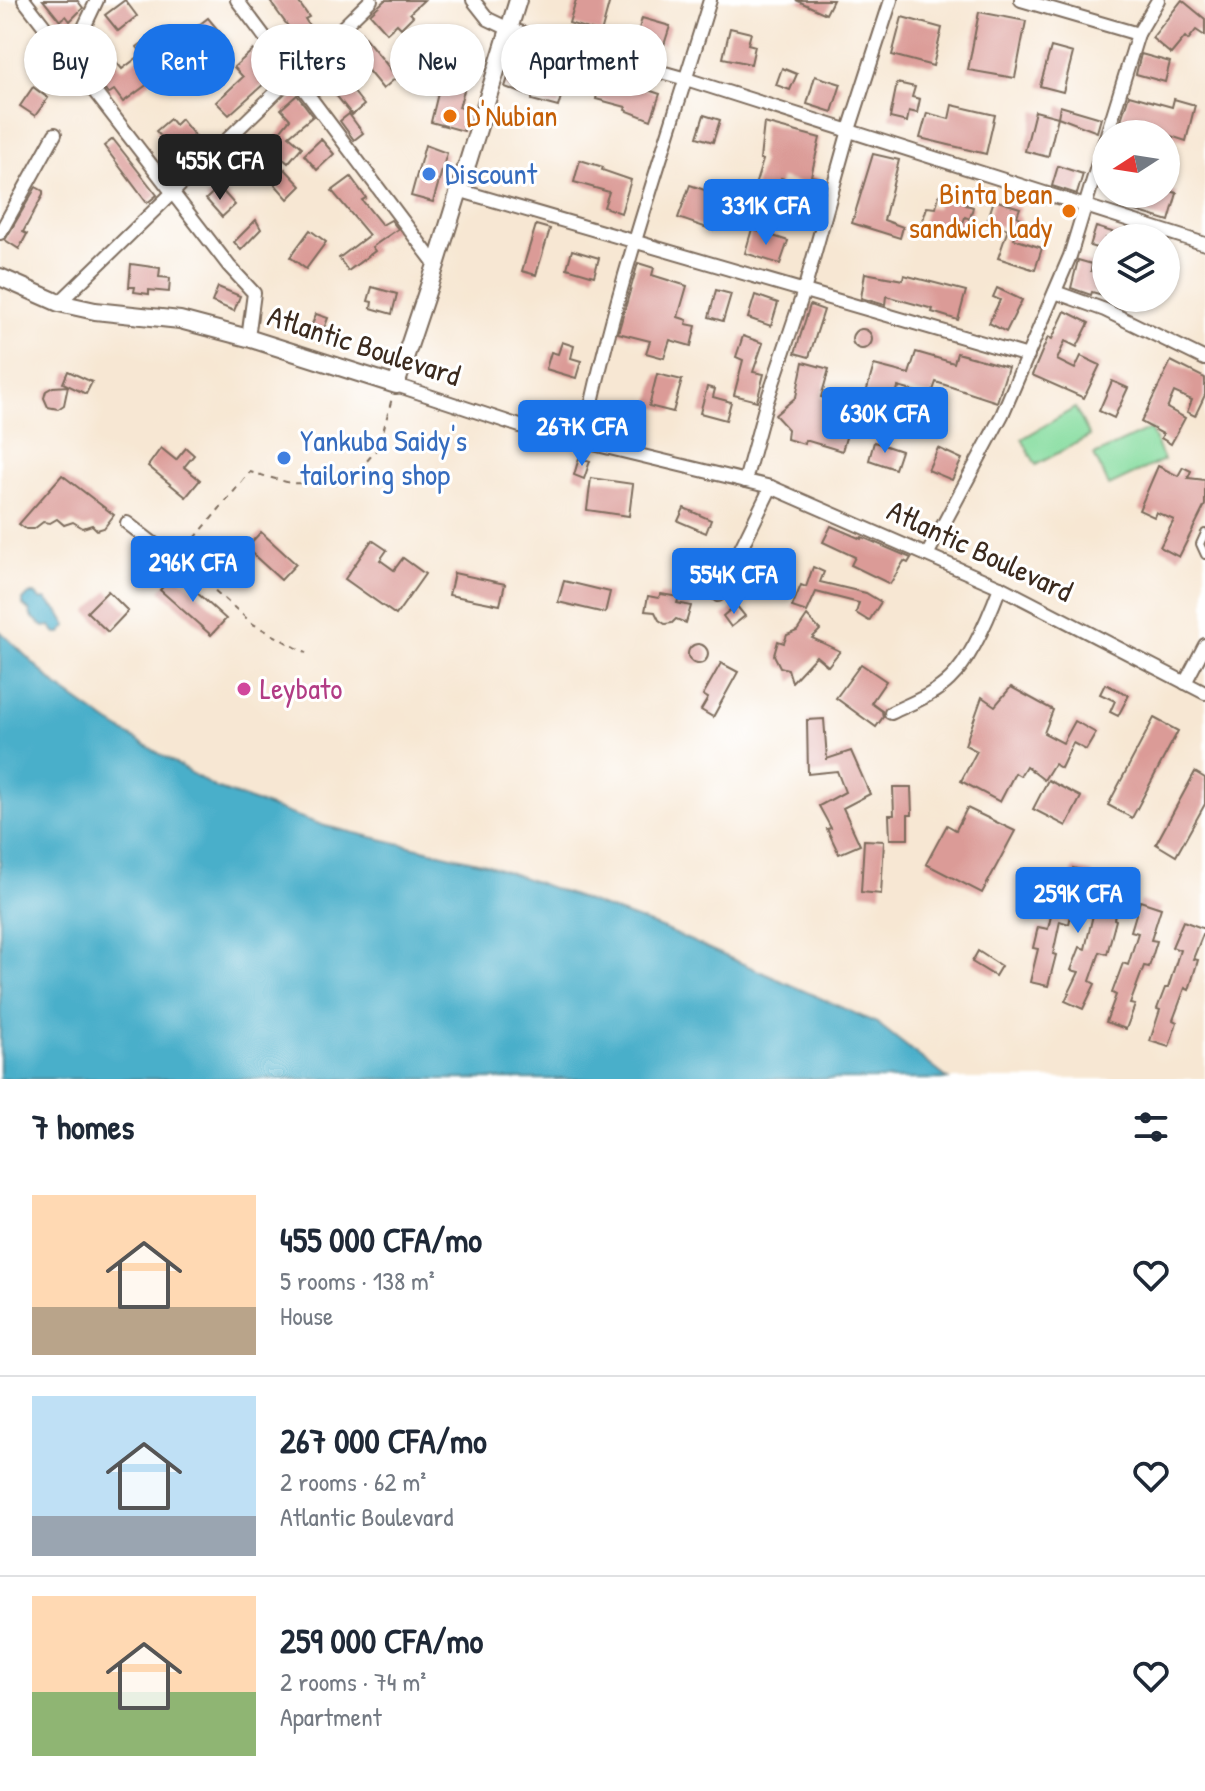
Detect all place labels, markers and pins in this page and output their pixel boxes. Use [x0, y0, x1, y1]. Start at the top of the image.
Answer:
place label: D'Nubian [466, 95, 558, 135]
marker: D'Nubian [441, 107, 459, 125]
pin: 455K CFA [137, 134, 303, 202]
place label: Discount [445, 153, 538, 193]
marker: Discount [420, 165, 438, 183]
place label: Binta bean sandwich lady [909, 173, 1053, 247]
pin: 331K CFA [683, 179, 849, 247]
marker: Binta bean sandwich lady [1060, 202, 1078, 220]
pin: 630K CFA [802, 387, 968, 455]
pin: 267K CFA [499, 400, 665, 468]
place label: Yankuba Saidy's tailoring shop [300, 420, 467, 494]
marker: Yankuba Saidy's tailoring shop [275, 449, 293, 467]
pin: 296K CFA [110, 536, 276, 604]
pin: 554K CFA [651, 548, 817, 616]
place label: Leybato [260, 668, 342, 708]
marker: Leybato [235, 680, 253, 698]
pin: 259K CFA [995, 867, 1161, 935]

